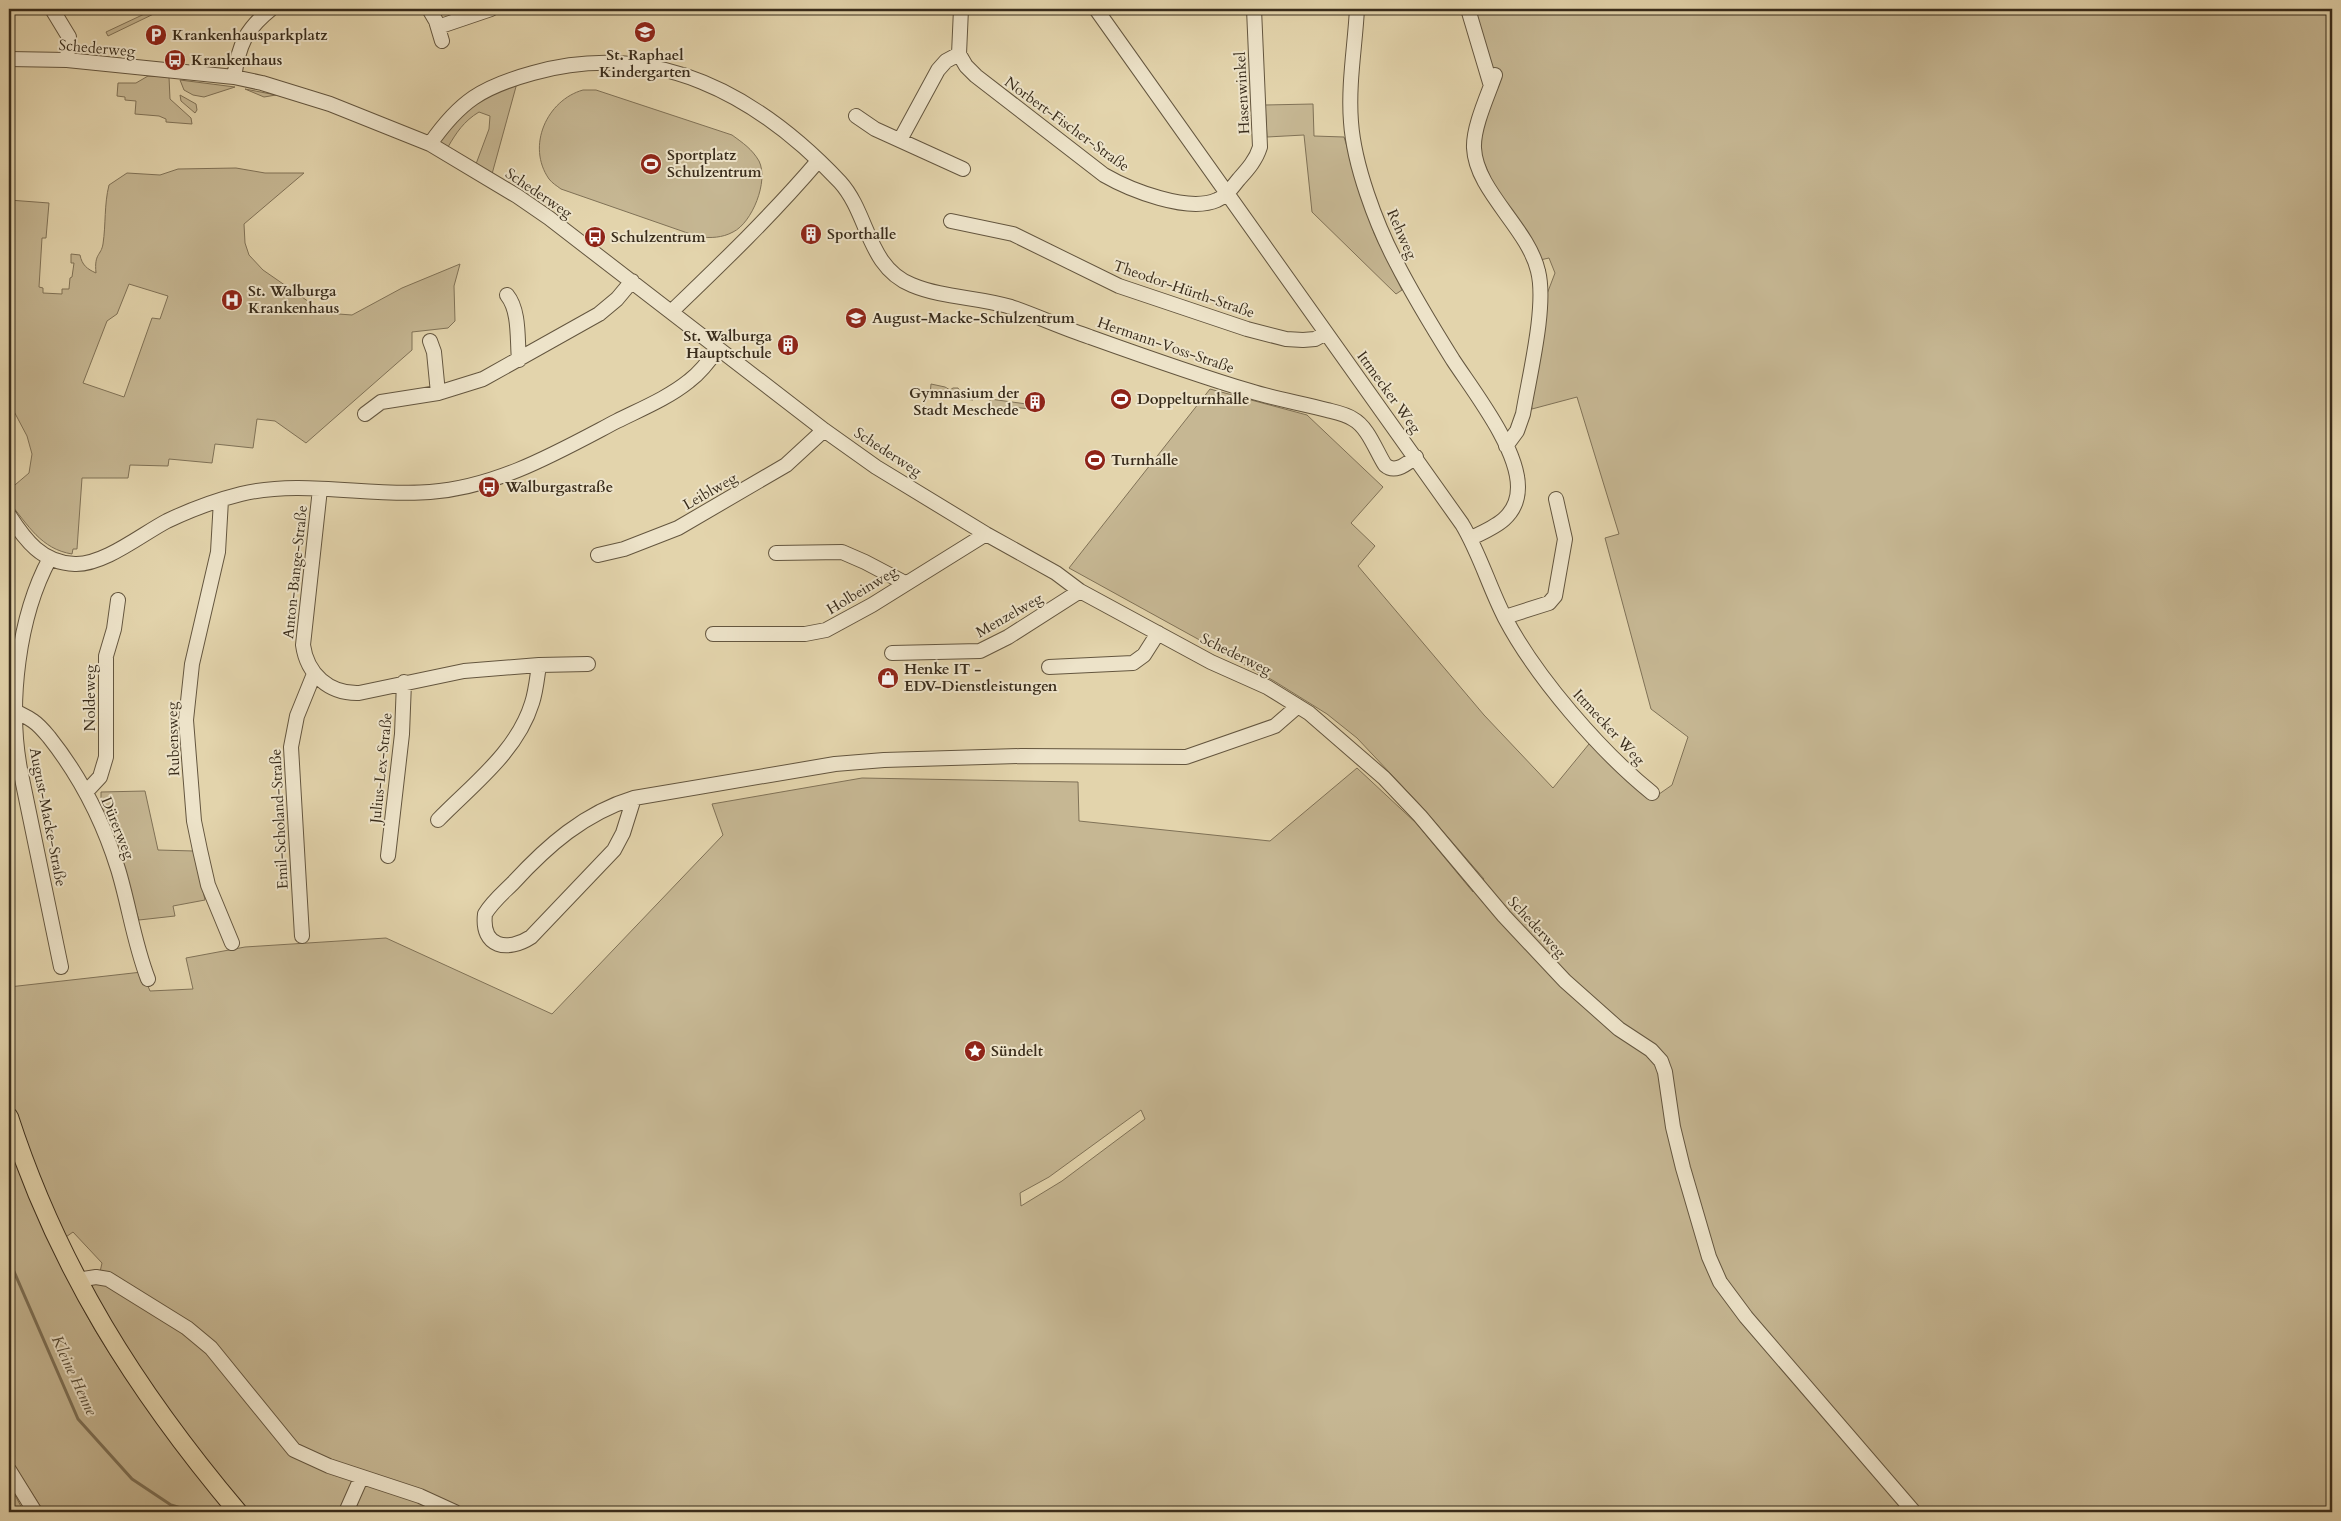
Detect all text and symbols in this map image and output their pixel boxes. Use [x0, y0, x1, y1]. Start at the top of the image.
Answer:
school or university icon: St. Raphael Kindergarten [633, 20, 657, 44]
parking icon: Krankenhausparkplatz [144, 23, 168, 47]
place label: Krankenhausparkplatz [172, 25, 328, 45]
street label: Schederweg [58, 35, 137, 61]
place label: St. Raphael Kindergarten [599, 45, 691, 82]
bus stop icon: Krankenhaus [163, 48, 187, 72]
place label: Krankenhaus [191, 50, 282, 70]
street label: Hasenwinkel [1230, 51, 1254, 135]
street label: Norbert-Fischer-Straße [1000, 72, 1134, 176]
place label: Sportplatz Schulzentrum [667, 145, 762, 182]
sports icon: Sportplatz Schulzentrum [639, 152, 663, 176]
street label: Schederweg [502, 163, 577, 223]
street label: Rehweg [1382, 206, 1422, 263]
building icon: Sporthalle [799, 222, 823, 246]
place label: Sporthalle [827, 224, 896, 244]
bus stop icon: Schulzentrum [583, 225, 607, 249]
place label: Schulzentrum [611, 227, 706, 247]
street label: Theodor-Hürth-Straße [1111, 255, 1258, 323]
place label: St. Walburga Krankenhaus [248, 281, 339, 318]
hospital icon: St. Walburga Krankenhaus [220, 288, 244, 312]
school or university icon: August-Macke-Schulzentrum [844, 306, 868, 330]
place label: August-Macke-Schulzentrum [872, 308, 1075, 328]
street label: Hermann-Voss-Straße [1095, 312, 1237, 378]
place label: St. Walburga Hauptschule [684, 326, 773, 363]
building icon: St. Walburga Hauptschule [776, 333, 800, 357]
street label: Ittmecker Weg [1352, 347, 1426, 438]
place label: Gymnasium der Stadt Meschede [909, 383, 1020, 420]
sports icon: Doppelturnhalle [1109, 387, 1133, 411]
place label: Doppelturnhalle [1137, 389, 1249, 409]
building icon: Gymnasium der Stadt Meschede [1023, 390, 1047, 414]
street label: Schederweg [850, 423, 926, 482]
sports icon: Turnhalle [1083, 448, 1107, 472]
place label: Turnhalle [1111, 450, 1179, 470]
street label: Leiblweg [679, 467, 741, 514]
bus stop icon: Walburgastraße [477, 475, 501, 499]
place label: Walburgastraße [504, 477, 613, 497]
street label: Anton-Bange-Straße [278, 504, 312, 640]
street label: Holbeinweg [823, 561, 902, 619]
street label: Menzelweg [972, 588, 1047, 642]
street label: Schederweg [1197, 628, 1275, 680]
place label: Henke IT - EDV-Dienstleistungen [904, 659, 1058, 696]
street label: Noldeweg [80, 664, 100, 731]
shop icon: Henke IT - EDV-Dienstleistungen [876, 666, 900, 690]
street label: Ittmecker Weg [1569, 685, 1650, 770]
street label: Rubensweg [162, 701, 184, 776]
street label: Julius-Lex-Straße [365, 711, 397, 826]
street label: August-Macke-Straße [25, 746, 71, 888]
street label: Emil-Scholand-Straße [265, 748, 293, 890]
street label: Dürerweg [96, 794, 140, 863]
street label: Schederweg [1503, 892, 1571, 962]
place icon: Sündelt [963, 1039, 987, 1063]
place label: Sündelt [991, 1041, 1044, 1061]
water label: Kleine Henne [46, 1332, 103, 1420]

